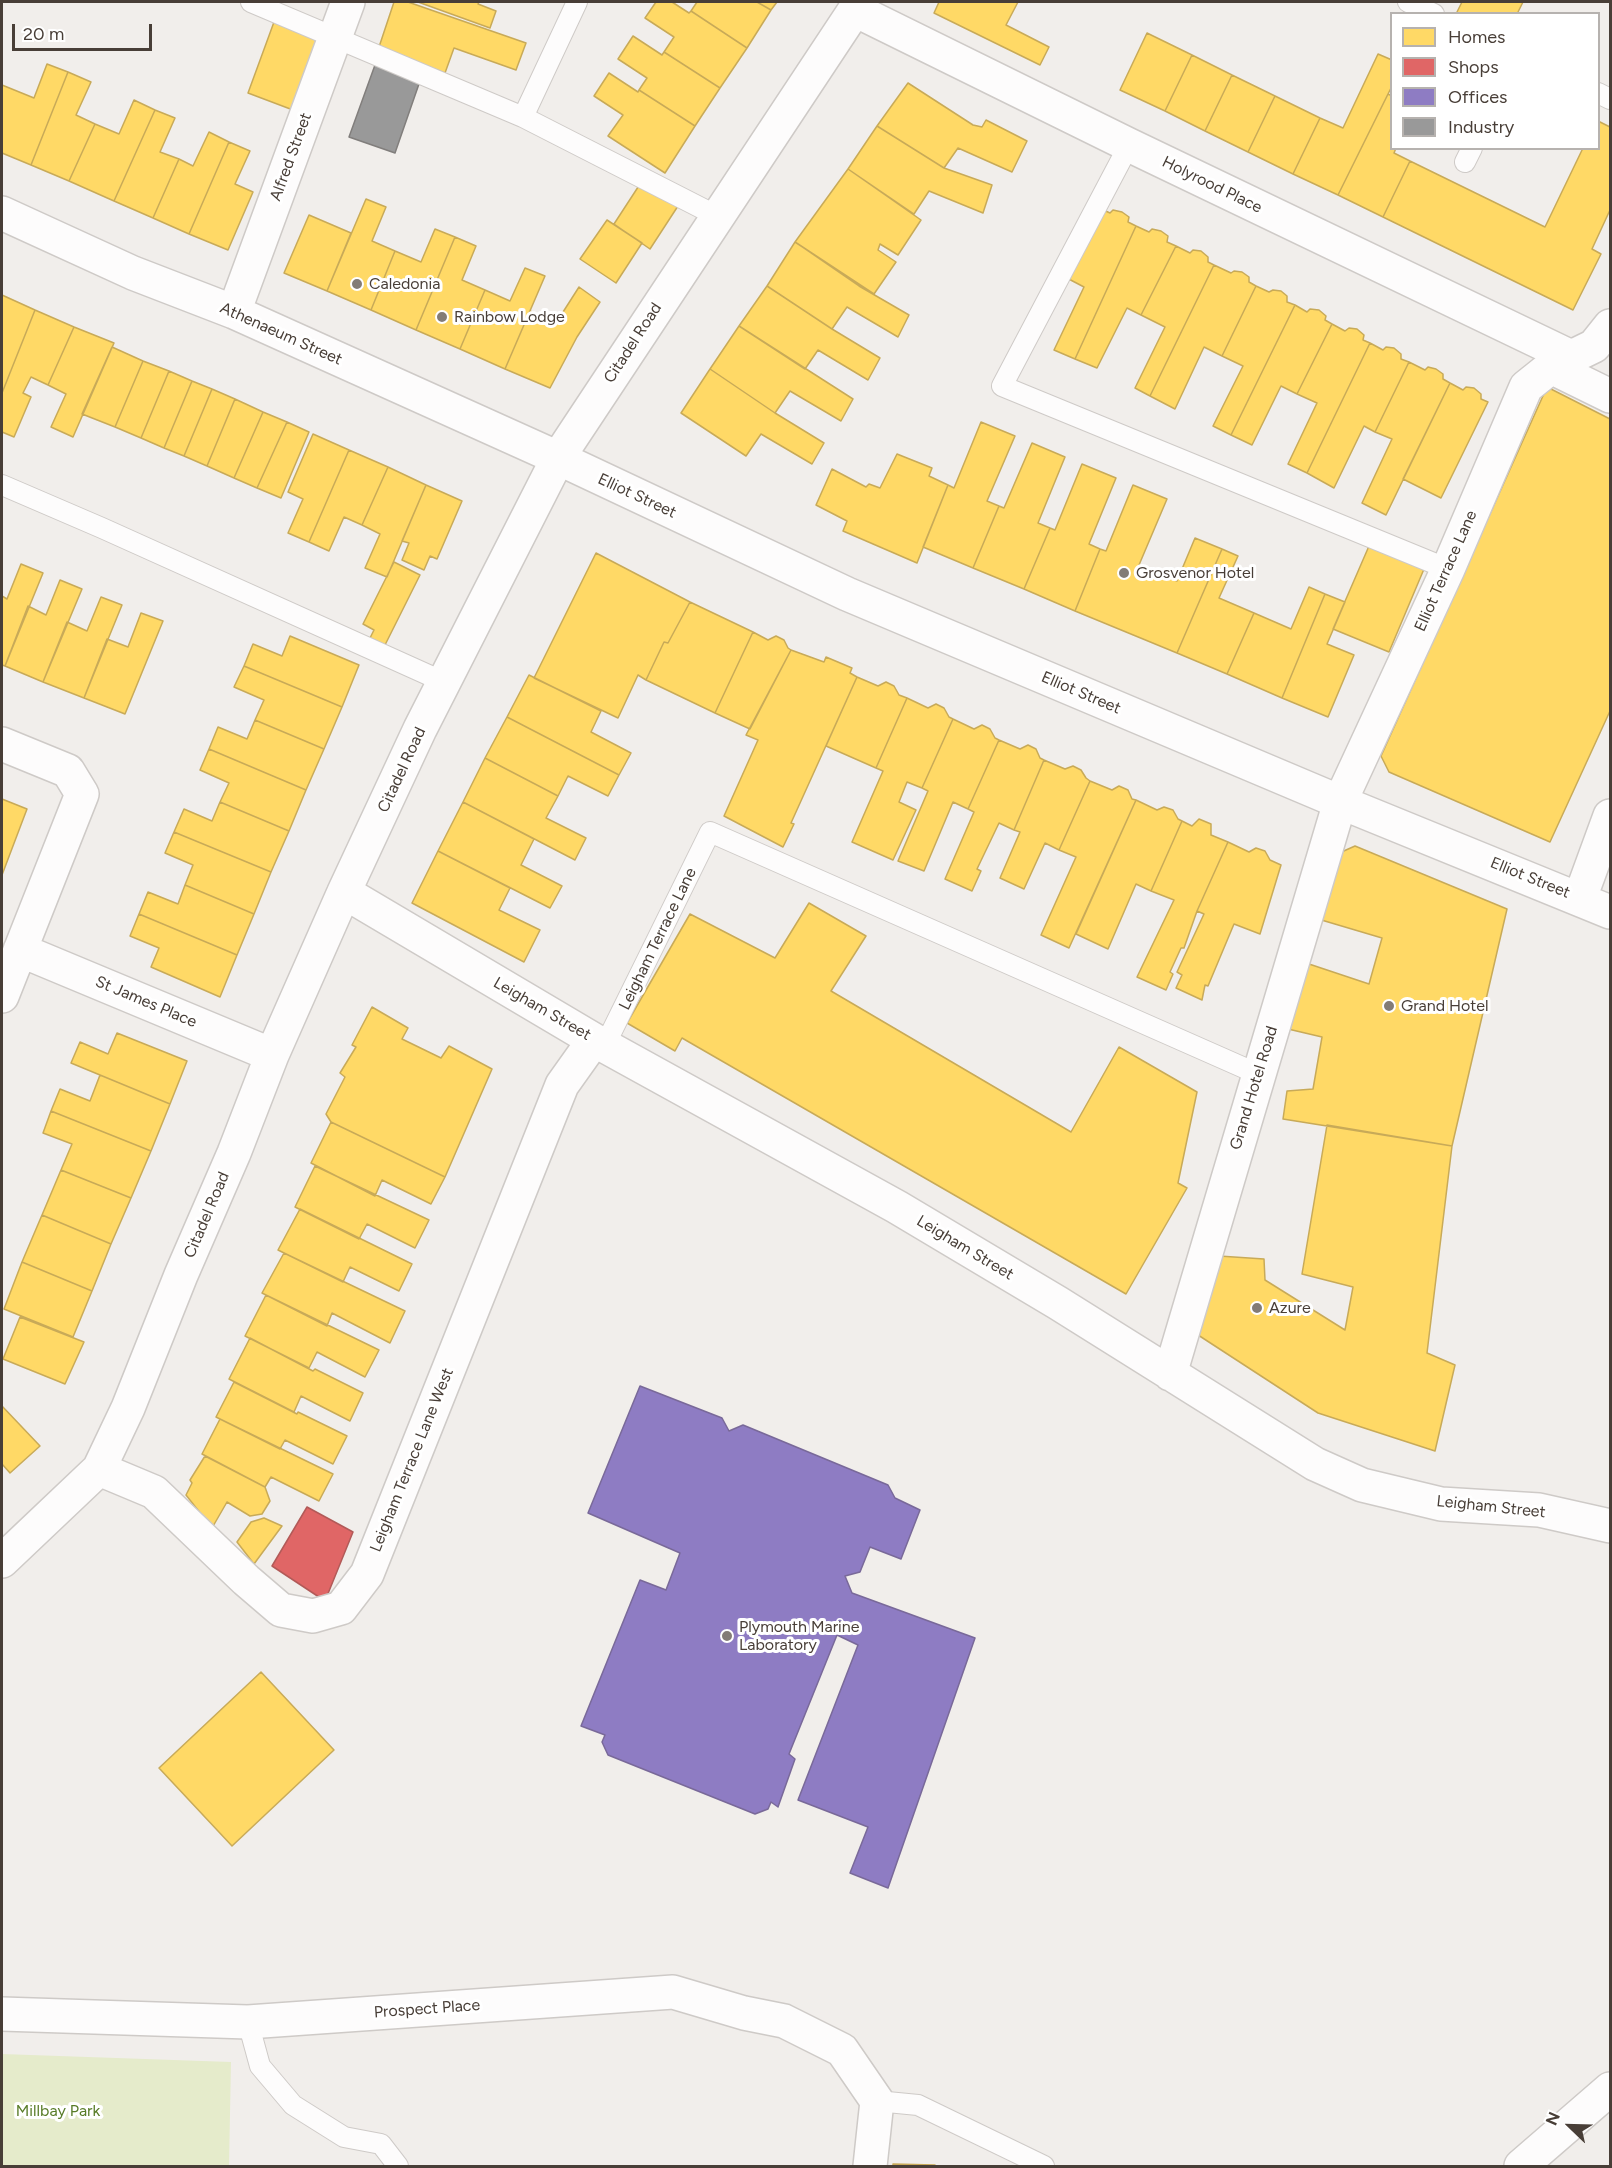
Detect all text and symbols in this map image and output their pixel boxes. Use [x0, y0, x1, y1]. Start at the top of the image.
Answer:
scale bar [15, 12, 154, 50]
legend [1390, 12, 1600, 150]
text: 20 m [23, 23, 64, 45]
text: Homes [1448, 26, 1506, 48]
text: Shops [1448, 56, 1499, 78]
text: Offices [1448, 86, 1507, 108]
street label: Alfred Street [266, 110, 316, 204]
text: Industry [1448, 116, 1514, 138]
street label: Holyrood Place [1159, 153, 1265, 217]
place label: Caledonia [369, 274, 440, 294]
marker: Caledonia [350, 277, 364, 291]
street label: Athenaeum Street [217, 298, 345, 370]
street label: Citadel Road [600, 299, 666, 387]
place label: Rainbow Lodge [454, 307, 565, 327]
marker: Rainbow Lodge [435, 310, 449, 324]
street label: Elliot Street [595, 469, 679, 523]
street label: Elliot Terrace Lane [1411, 507, 1481, 635]
place label: Grosvenor Hotel [1136, 563, 1254, 583]
marker: Grosvenor Hotel [1117, 566, 1131, 580]
street label: Elliot Street [1038, 668, 1124, 718]
street label: Citadel Road [374, 724, 430, 816]
street label: Elliot Street [1487, 853, 1573, 903]
street label: Leigham Terrace Lane [615, 865, 701, 1013]
street label: St James Place [92, 972, 200, 1032]
street label: Leigham Street [490, 973, 594, 1045]
place label: Grand Hotel [1401, 996, 1489, 1016]
marker: Grand Hotel [1382, 999, 1396, 1013]
street label: Grand Hotel Road [1226, 1024, 1282, 1152]
street label: Citadel Road [180, 1169, 234, 1261]
street label: Leigham Street [913, 1212, 1017, 1284]
place label: Azure [1269, 1298, 1311, 1318]
marker: Azure [1250, 1301, 1264, 1315]
street label: Leigham Terrace Lane West [366, 1365, 458, 1555]
street label: Leigham Street [1435, 1492, 1547, 1522]
place label: Plymouth Marine Laboratory [739, 1617, 859, 1655]
marker: Plymouth Marine Laboratory [720, 1629, 734, 1643]
street label: Prospect Place [373, 1996, 481, 2022]
north arrow [1540, 2096, 1600, 2156]
park label: Millbay Park [16, 2101, 100, 2121]
text: N [1542, 2109, 1564, 2128]

